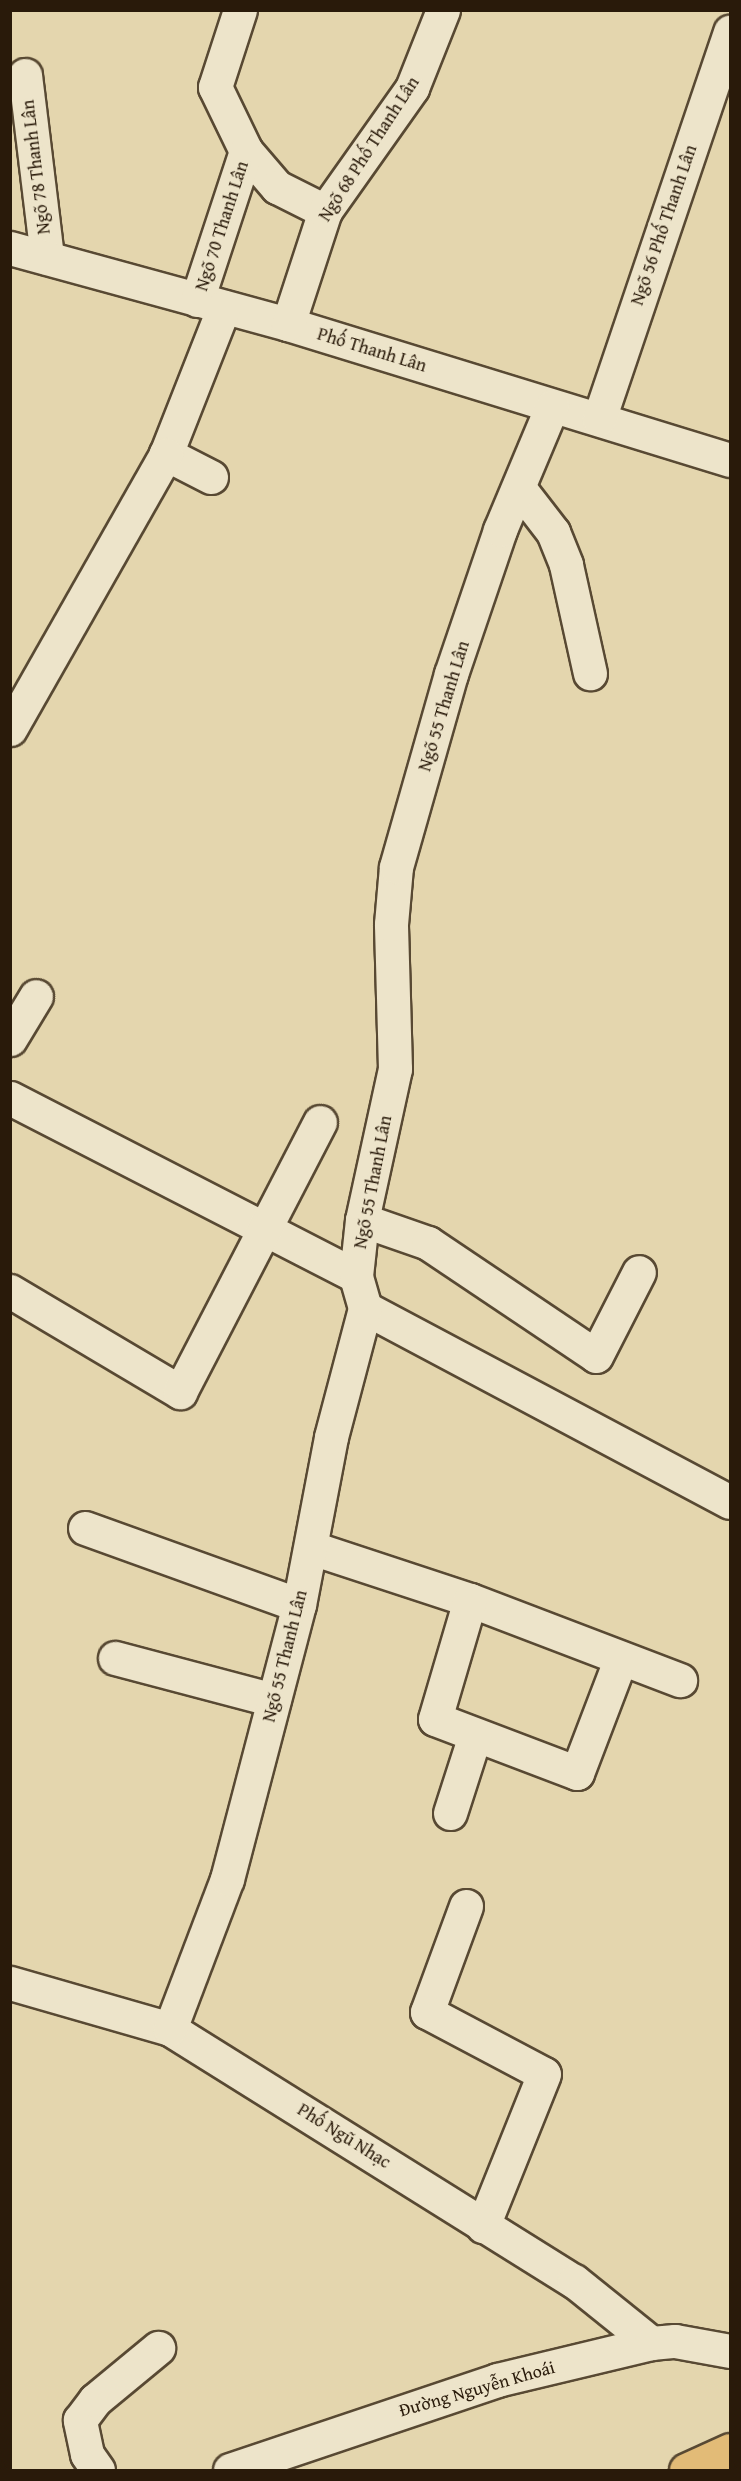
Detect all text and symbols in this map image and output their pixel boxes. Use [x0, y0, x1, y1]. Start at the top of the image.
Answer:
street label: Ngõ 68 Phố Thanh Lân [314, 73, 424, 225]
street label: Ngõ 78 Thanh Lân [17, 98, 55, 236]
street label: Ngõ 56 Phố Thanh Lân [626, 142, 702, 308]
street label: Ngõ 70 Thanh Lân [191, 158, 253, 294]
street label: Phố Thanh Lân [315, 323, 429, 377]
street label: Ngõ 55 Thanh Lân [414, 638, 474, 774]
street label: Ngõ 55 Thanh Lân [349, 1113, 397, 1251]
street label: Ngõ 55 Thanh Lân [258, 1588, 312, 1724]
street label: Phố Ngũ Nhạc [293, 2099, 395, 2173]
street label: Đường Nguyễn Khoái [397, 2356, 557, 2422]

